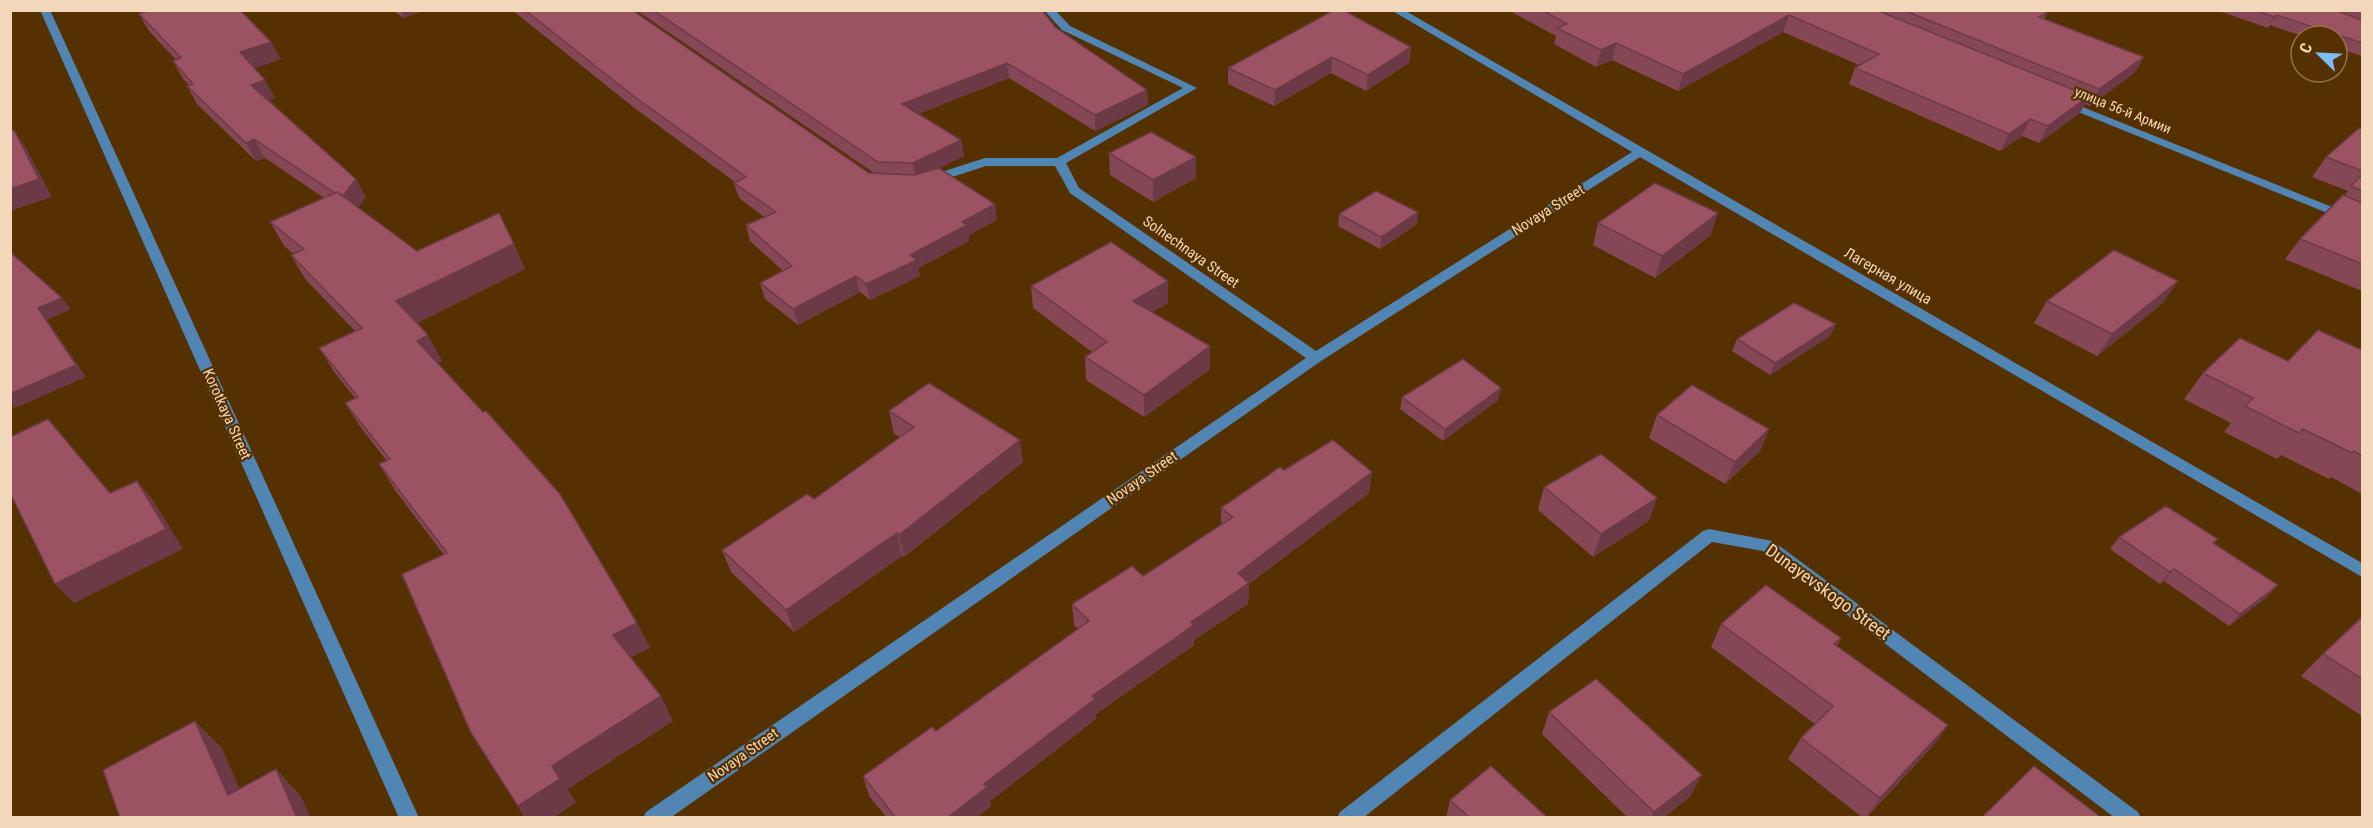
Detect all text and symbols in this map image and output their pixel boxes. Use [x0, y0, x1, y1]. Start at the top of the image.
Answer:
north arrow [2289, 24, 2349, 84]
text: С [2295, 40, 2316, 56]
street label: улица 56-й Армии [2072, 83, 2174, 137]
street label: Novaya Street [1508, 181, 1588, 239]
street label: Solnechnaya Street [1139, 212, 1243, 292]
street label: Лагерная улица [1841, 244, 1935, 308]
street label: Korotkaya Street [199, 366, 255, 462]
street label: Novaya Street [1103, 447, 1181, 509]
street label: Dunayevskogo Street [1762, 539, 1895, 644]
street label: Novaya Street [704, 724, 782, 786]

